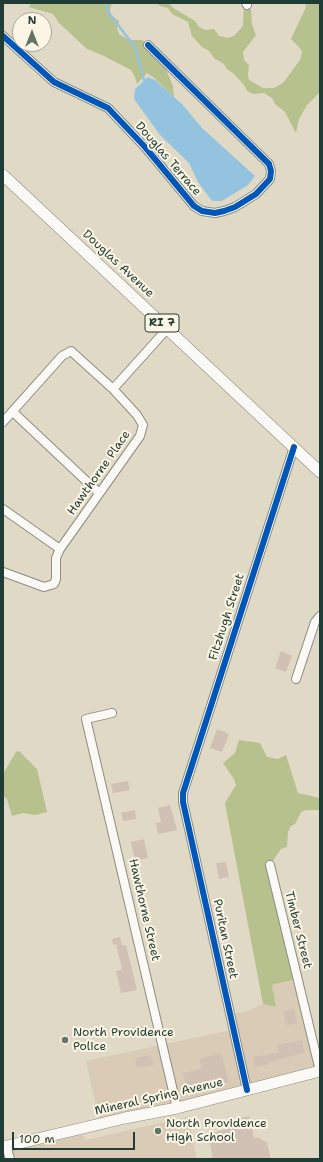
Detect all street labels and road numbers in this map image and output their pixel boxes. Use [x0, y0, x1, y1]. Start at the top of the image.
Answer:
street label: Douglas Terrace [132, 119, 204, 199]
street label: Douglas Avenue [79, 227, 157, 301]
road number: RI 7 [145, 314, 179, 332]
street label: Hawthorne Place [64, 428, 134, 518]
street label: Fitzhugh Street [206, 572, 248, 662]
street label: Hawthorne Street [125, 858, 163, 962]
street label: Timber Street [281, 890, 315, 970]
street label: Puritan Street [210, 898, 240, 980]
street label: Mineral Spring Avenue [93, 1075, 225, 1119]

